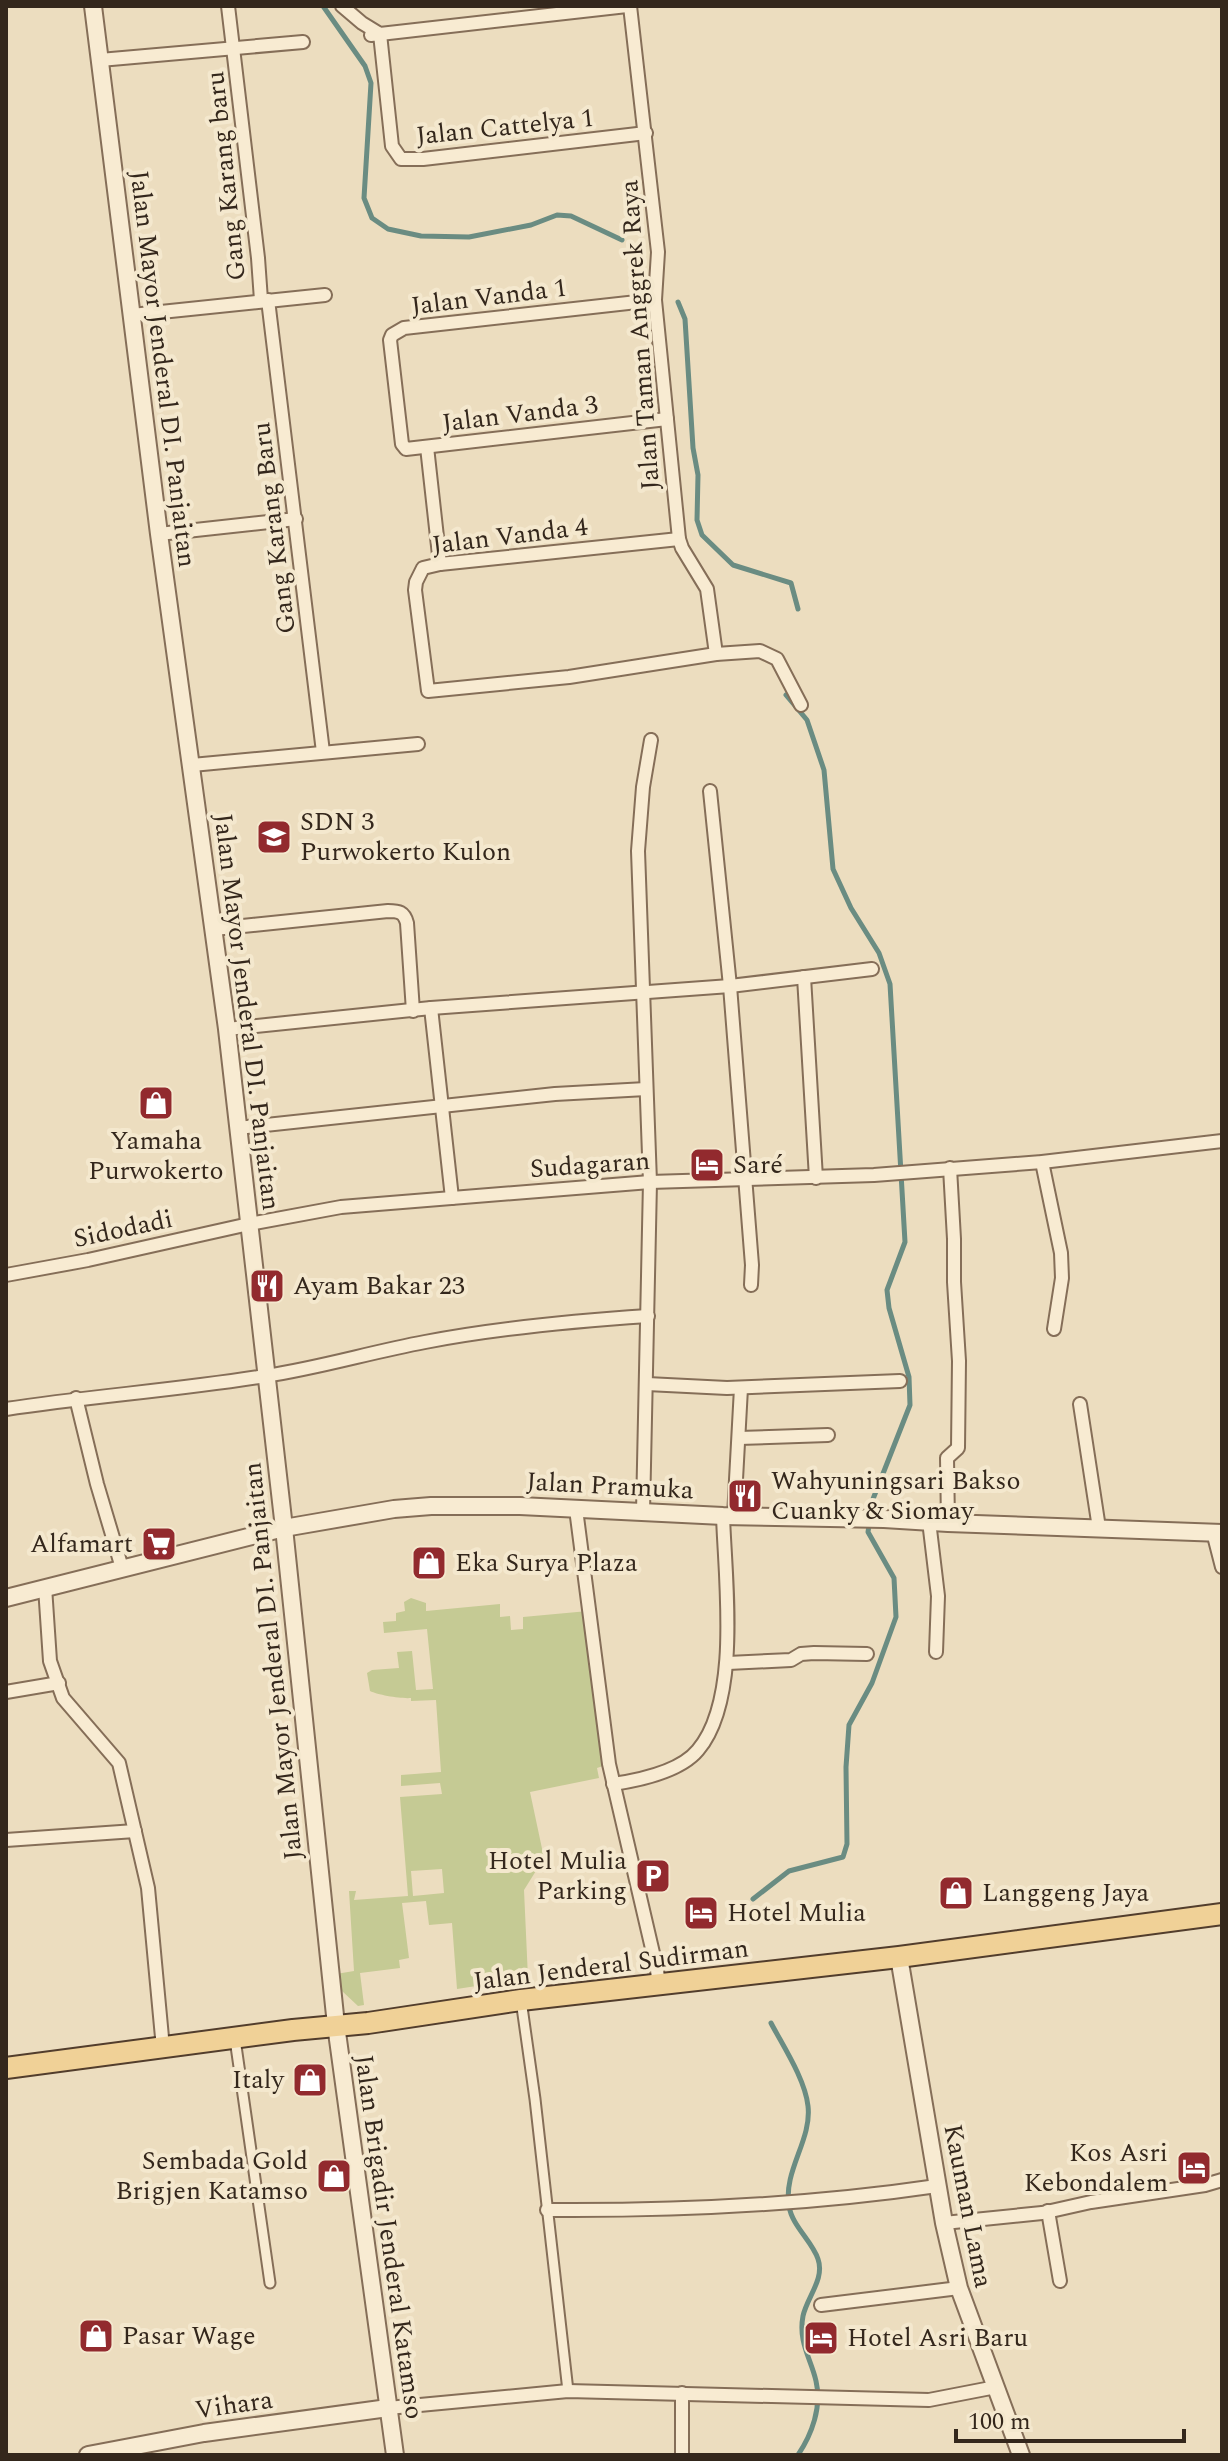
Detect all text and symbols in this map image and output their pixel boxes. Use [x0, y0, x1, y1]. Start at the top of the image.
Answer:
street label: Gang Karang baru [195, 69, 257, 283]
street label: Jalan Cattelya 1 [414, 98, 596, 156]
street label: Jalan Mayor Jenderal DI. Panjaitan [119, 168, 207, 570]
street label: Jalan Taman Anggrek Raya [609, 178, 671, 492]
street label: Jalan Vanda 1 [409, 268, 569, 326]
street label: Jalan Vanda 3 [440, 385, 600, 443]
street label: Gang Karang Baru [241, 420, 307, 636]
street label: Jalan Vanda 4 [430, 507, 590, 565]
place label: SDN 3 Purwokerto Kulon [300, 802, 511, 872]
street label: Jalan Mayor Jenderal DI. Panjaitan [203, 811, 291, 1213]
school or university icon: SDN 3 Purwokerto Kulon [255, 818, 293, 856]
shop icon: Yamaha Purwokerto [137, 1084, 175, 1122]
place label: Yamaha Purwokerto [88, 1121, 224, 1191]
street label: Sudagaran [528, 1141, 652, 1189]
place label: Saré [733, 1145, 783, 1185]
hotel icon: Saré [688, 1146, 726, 1184]
street label: Sidodadi [70, 1199, 176, 1259]
place label: Ayam Bakar 23 [293, 1266, 465, 1306]
restaurant icon: Ayam Bakar 23 [248, 1267, 286, 1305]
street label: Jalan Mayor Jenderal DI. Panjaitan [232, 1460, 314, 1862]
place label: Wahyuningsari Bakso Cuanky & Siomay [771, 1461, 1020, 1531]
street label: Jalan Pramuka [525, 1462, 695, 1510]
restaurant icon: Wahyuningsari Bakso Cuanky & Siomay [726, 1477, 764, 1515]
place label: Alfamart [30, 1524, 133, 1564]
supermarket icon: Alfamart [140, 1525, 178, 1563]
place label: Eka Surya Plaza [455, 1543, 638, 1583]
shop icon: Eka Surya Plaza [410, 1544, 448, 1582]
place label: Hotel Mulia Parking [488, 1841, 627, 1911]
parking icon: Hotel Mulia Parking [634, 1857, 672, 1895]
place label: Langgeng Jaya [982, 1873, 1149, 1913]
shop icon: Langgeng Jaya [937, 1874, 975, 1912]
place label: Hotel Mulia [727, 1893, 866, 1933]
hotel icon: Hotel Mulia [682, 1894, 720, 1932]
street label: Jalan Jenderal Sudirman [471, 1928, 751, 2002]
street label: Jalan Brigadir Jenderal Katamso [344, 2052, 434, 2422]
place label: Italy [232, 2060, 286, 2100]
shop icon: Italy [291, 2061, 329, 2099]
street label: Kauman Lama [933, 2121, 1004, 2292]
place label: Kos Asri Kebondalem [1024, 2133, 1168, 2203]
place label: Sembada Gold Brigjen Katamso [115, 2141, 308, 2211]
hotel icon: Kos Asri Kebondalem [1175, 2149, 1213, 2187]
shop icon: Sembada Gold Brigjen Katamso [315, 2157, 353, 2195]
place label: Pasar Wage [122, 2316, 256, 2356]
shop icon: Pasar Wage [77, 2317, 115, 2355]
place label: Hotel Asri Baru [847, 2318, 1028, 2358]
hotel icon: Hotel Asri Baru [802, 2319, 840, 2357]
street label: Vihara [192, 2380, 276, 2430]
scale bar [956, 2393, 1184, 2443]
text: 100 m [968, 2404, 1031, 2440]

